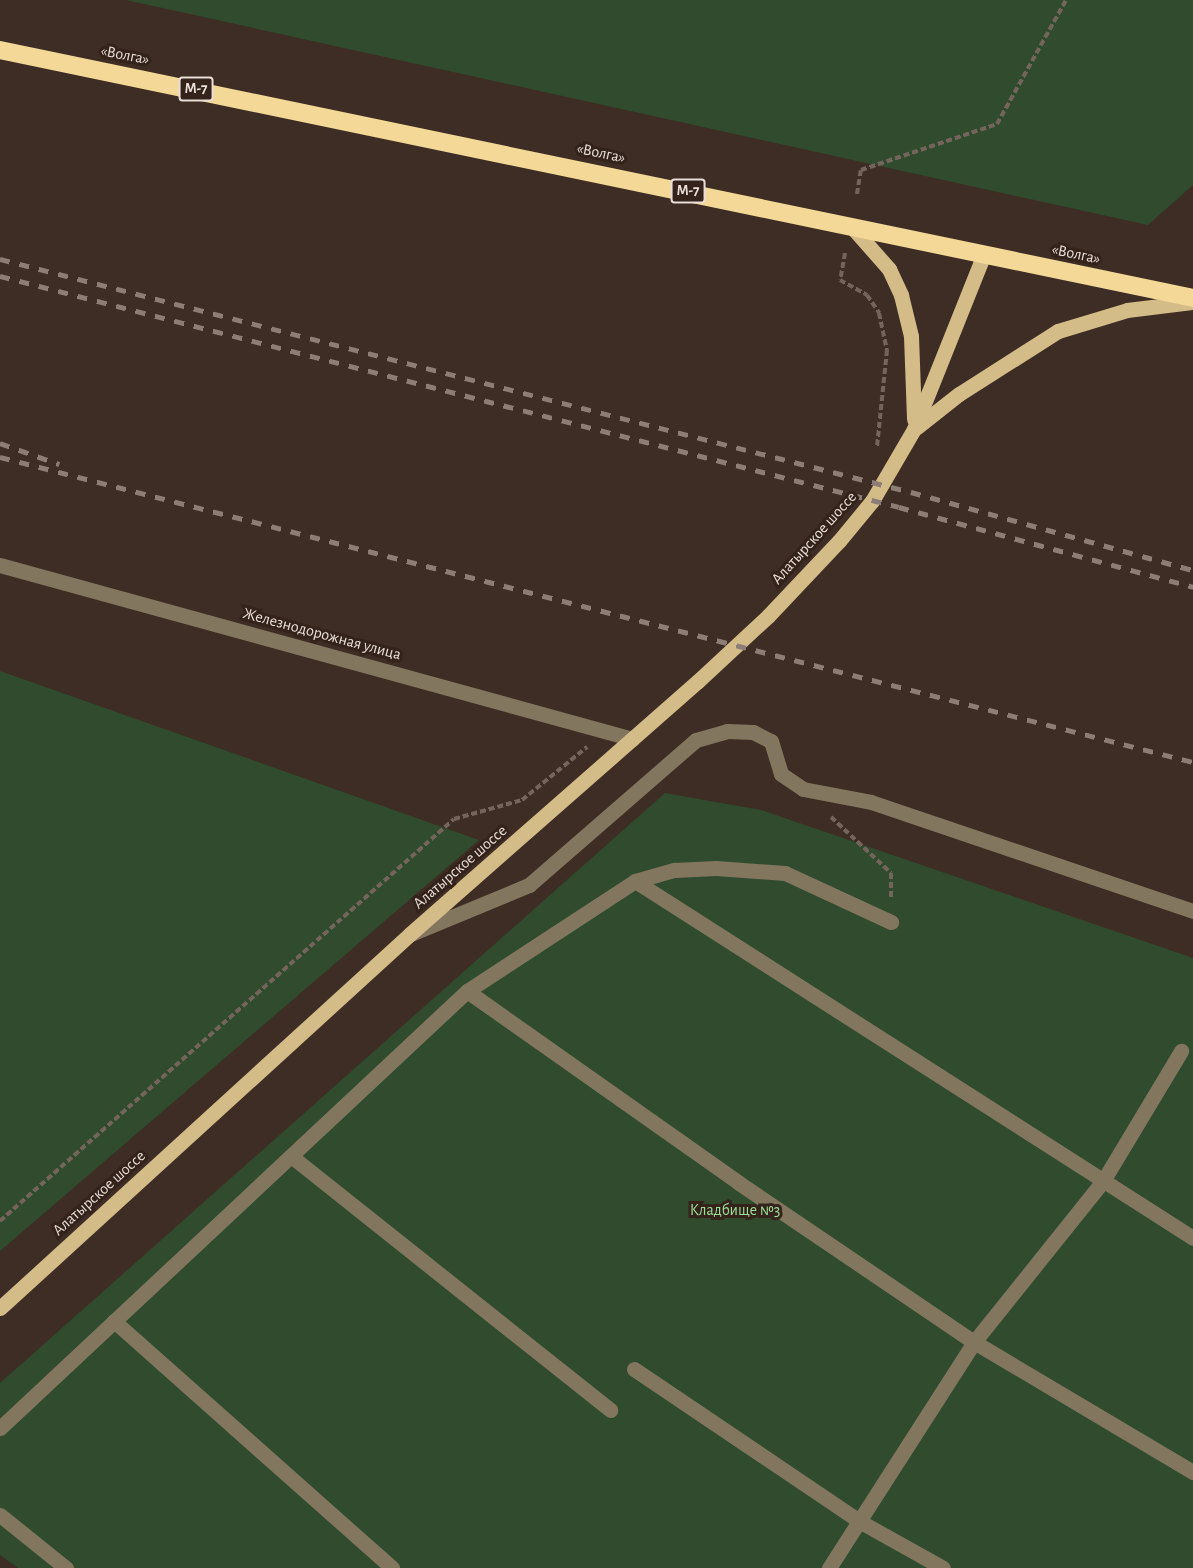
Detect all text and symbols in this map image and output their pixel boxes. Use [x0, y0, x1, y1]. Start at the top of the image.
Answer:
street label: «Волга» [99, 41, 151, 69]
road number: М-7 [178, 77, 214, 101]
street label: «Волга» [575, 138, 627, 168]
road number: М-7 [670, 179, 706, 203]
street label: «Волга» [1050, 239, 1102, 269]
street label: Алатырское шоссе [767, 488, 861, 588]
street label: Железнодорожная улица [241, 604, 403, 664]
street label: Алатырское шоссе [409, 821, 511, 913]
street label: Алатырское шоссе [49, 1146, 149, 1240]
park label: Кладбище №3 [690, 1200, 780, 1220]

